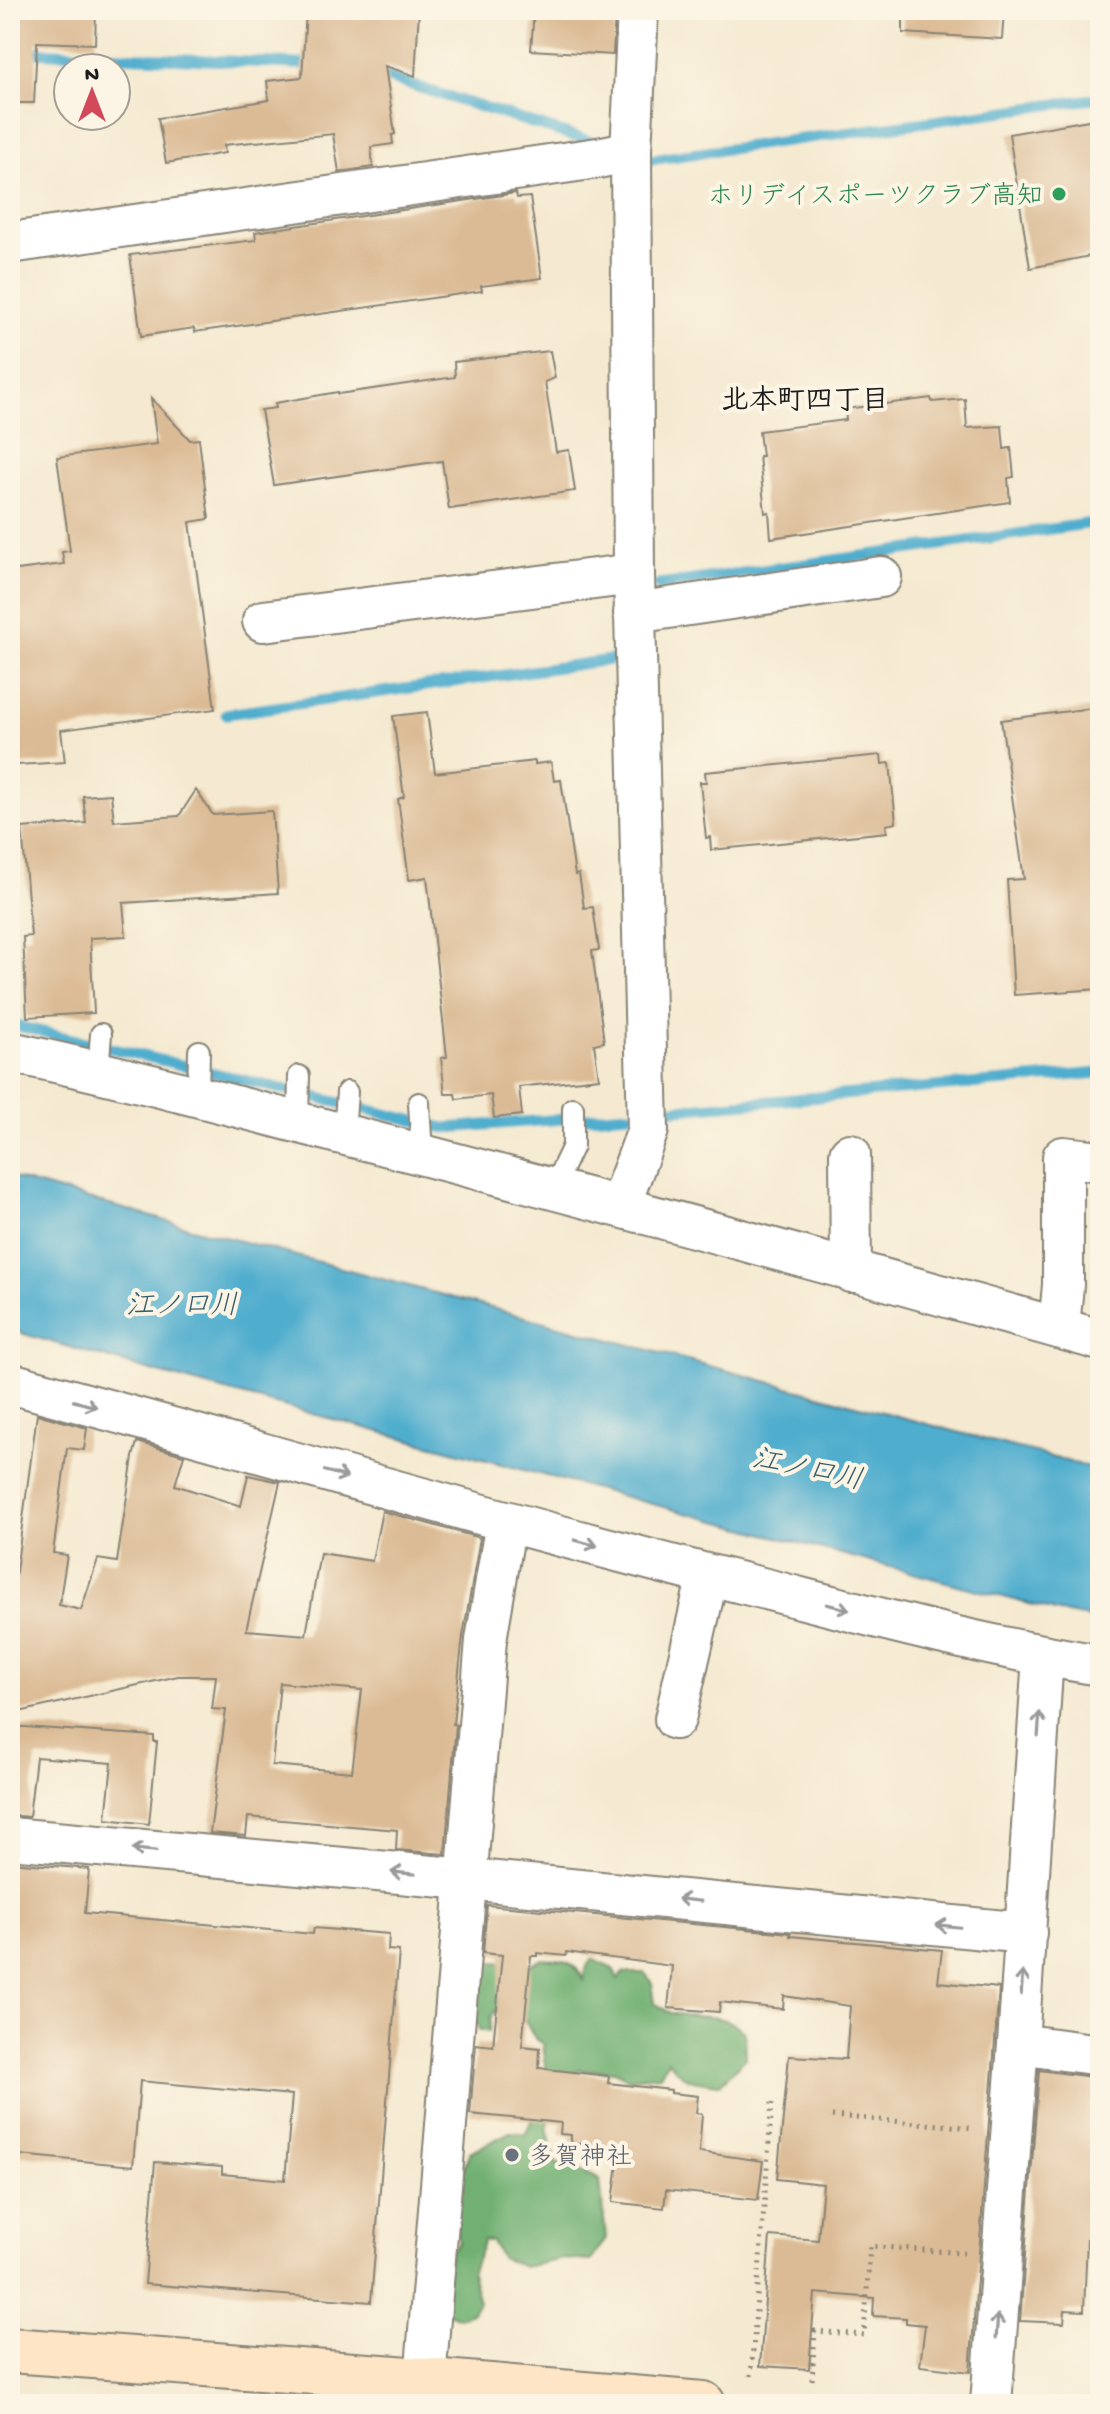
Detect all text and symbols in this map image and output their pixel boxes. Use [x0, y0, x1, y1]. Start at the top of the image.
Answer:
north arrow [52, 52, 132, 132]
text: N [85, 63, 99, 89]
place label: ホリデイスポーツクラブ高知 [708, 182, 1043, 214]
marker: ホリデイスポーツクラブ高知 [1050, 185, 1068, 203]
district label: 北本町四丁目 [721, 384, 889, 419]
water label: 江ノ口川 [126, 1291, 238, 1324]
one-way arrow [72, 1397, 98, 1412]
water label: 江ノ口川 [749, 1444, 865, 1499]
one-way arrow [322, 1467, 348, 1482]
one-way arrow [573, 1537, 599, 1552]
one-way arrow [825, 1601, 851, 1616]
one-way arrow [1031, 1711, 1046, 1738]
one-way arrow [131, 1842, 157, 1857]
one-way arrow [390, 1865, 416, 1880]
one-way arrow [676, 1893, 703, 1908]
one-way arrow [935, 1918, 962, 1933]
one-way arrow [1015, 1970, 1030, 1997]
place label: 多賀神社 [528, 2142, 632, 2175]
marker: 多賀神社 [503, 2146, 521, 2164]
one-way arrow [990, 2313, 1005, 2340]

